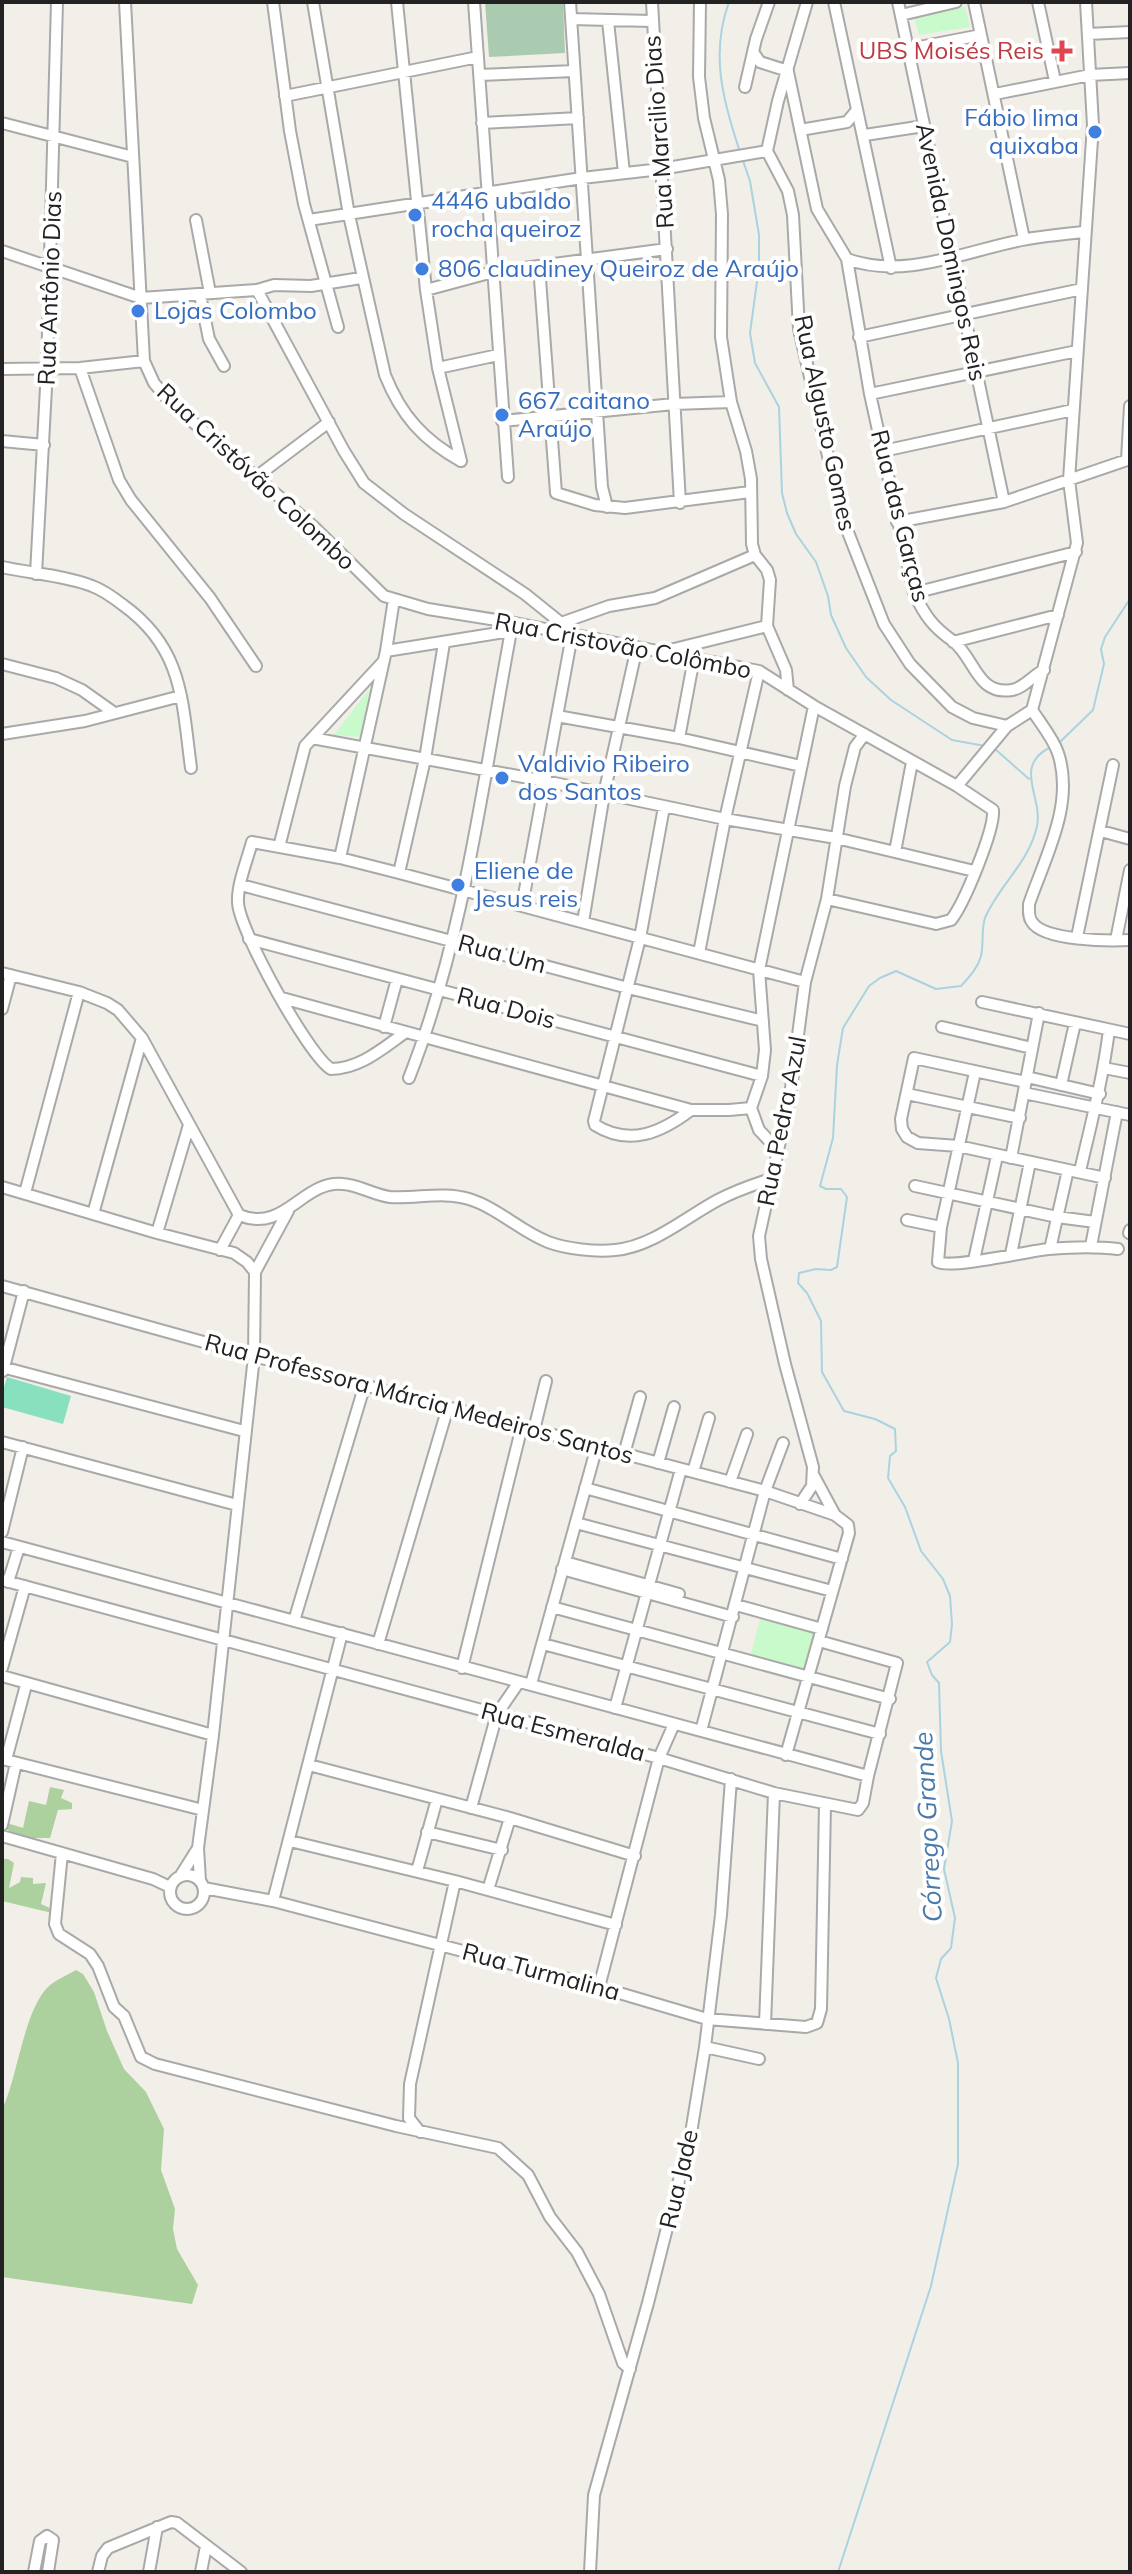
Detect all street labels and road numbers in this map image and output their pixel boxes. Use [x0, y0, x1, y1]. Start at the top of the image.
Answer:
street label: Rua Marcilio Dias [636, 34, 680, 230]
street label: Avenida Domingos Reis [910, 120, 994, 384]
street label: Rua Antônio Dias [31, 190, 67, 386]
street label: Rua Algusto Gomes [788, 312, 864, 534]
street label: Rua Cristóvão Colombo [151, 376, 362, 576]
street label: Rua das Garças [865, 426, 937, 605]
street label: Rua Cristovão Colômbo [492, 605, 754, 685]
street label: Rua Um [455, 927, 549, 979]
street label: Rua Dois [454, 980, 559, 1035]
street label: Rua Pedra Azul [750, 1033, 812, 1208]
street label: Rua Professora Márcia Medeiros Santos [202, 1326, 637, 1470]
street label: Rua Esmeralda [478, 1695, 649, 1767]
street label: Rua Turmalina [459, 1936, 623, 2006]
street label: Rua Jade [652, 2126, 704, 2231]

